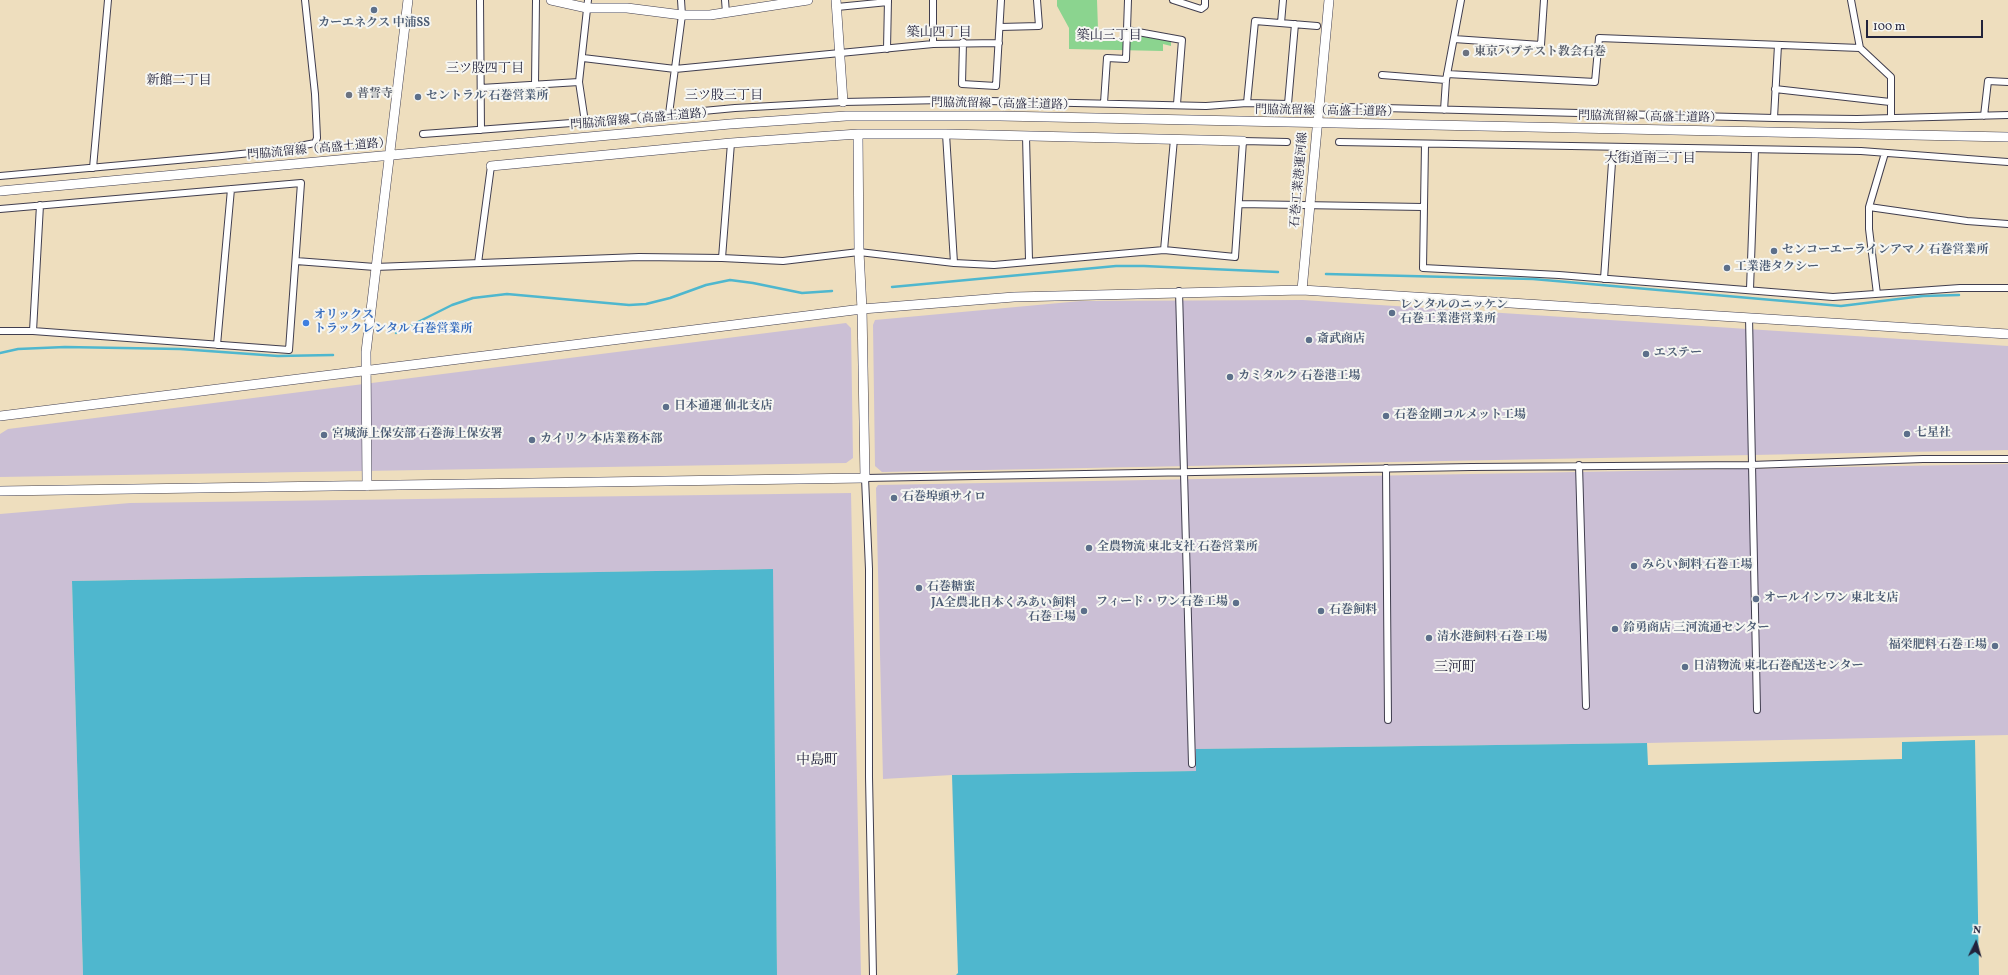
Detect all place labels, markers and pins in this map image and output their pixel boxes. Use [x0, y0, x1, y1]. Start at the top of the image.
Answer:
marker: カーエネクス 中浦SS [369, 5, 379, 15]
place label: カーエネクス 中浦SS [318, 17, 430, 31]
place label: 東京バプテスト教会石巻 [1474, 46, 1606, 60]
marker: 東京バプテスト教会石巻 [1461, 48, 1471, 58]
place label: 普誓寺 [357, 88, 393, 102]
marker: 普誓寺 [344, 90, 354, 100]
place label: セントラル 石巻営業所 [426, 90, 548, 104]
marker: セントラル 石巻営業所 [413, 92, 423, 102]
place label: センコーエーラインアマノ 石巻営業所 [1782, 244, 1988, 258]
marker: センコーエーラインアマノ 石巻営業所 [1769, 246, 1779, 256]
place label: 工業港タクシー [1735, 261, 1819, 275]
marker: 工業港タクシー [1722, 263, 1732, 273]
place label: レンタルのニッケン 石巻工業港営業所 [1400, 299, 1508, 327]
marker: レンタルのニッケン 石巻工業港営業所 [1387, 308, 1397, 318]
place label: オリックス トラックレンタル 石巻営業所 [314, 309, 472, 337]
marker: オリックス トラックレンタル 石巻営業所 [301, 318, 311, 328]
place label: 斎武商店 [1317, 333, 1365, 347]
marker: 斎武商店 [1304, 335, 1314, 345]
place label: エステー [1654, 347, 1702, 361]
marker: エステー [1641, 349, 1651, 359]
place label: カミタルク 石巻港工場 [1238, 370, 1360, 384]
marker: カミタルク 石巻港工場 [1225, 372, 1235, 382]
place label: 日本通運 仙北支店 [674, 400, 772, 414]
marker: 日本通運 仙北支店 [661, 402, 671, 412]
place label: 石巻金剛コルメット工場 [1394, 409, 1526, 423]
marker: 石巻金剛コルメット工場 [1381, 411, 1391, 421]
place label: 七星社 [1915, 427, 1951, 441]
place label: 宮城海上保安部 石巻海上保安署 [332, 428, 502, 442]
marker: 七星社 [1902, 429, 1912, 439]
marker: 宮城海上保安部 石巻海上保安署 [319, 430, 329, 440]
place label: カイリク 本店業務本部 [540, 433, 662, 447]
marker: カイリク 本店業務本部 [527, 435, 537, 445]
place label: 石巻埠頭サイロ [902, 491, 986, 505]
marker: 石巻埠頭サイロ [889, 493, 899, 503]
place label: 全農物流 東北支社 石巻営業所 [1097, 541, 1258, 555]
marker: 全農物流 東北支社 石巻営業所 [1084, 543, 1094, 553]
place label: みらい飼料 石巻工場 [1642, 559, 1752, 573]
marker: みらい飼料 石巻工場 [1629, 561, 1639, 571]
place label: 石巻糖蜜 [927, 581, 975, 595]
marker: 石巻糖蜜 [914, 583, 924, 593]
place label: オールインワン 東北支店 [1764, 592, 1898, 606]
marker: オールインワン 東北支店 [1751, 594, 1761, 604]
place label: フィード・ワン石巻工場 [1096, 596, 1228, 610]
place label: JA全農北日本くみあい飼料 石巻工場 [931, 597, 1076, 625]
marker: フィード・ワン石巻工場 [1231, 598, 1241, 608]
place label: 石巻飼料 [1329, 604, 1377, 618]
marker: JA全農北日本くみあい飼料 石巻工場 [1079, 606, 1089, 616]
marker: 石巻飼料 [1316, 606, 1326, 616]
place label: 鈴勇商店 三河流通センター [1623, 622, 1769, 636]
marker: 鈴勇商店 三河流通センター [1610, 624, 1620, 634]
place label: 清水港飼料 石巻工場 [1437, 631, 1547, 645]
marker: 清水港飼料 石巻工場 [1424, 633, 1434, 643]
place label: 福栄肥料 石巻工場 [1889, 639, 1987, 653]
marker: 福栄肥料 石巻工場 [1990, 641, 2000, 651]
place label: 日清物流 東北石巻配送センター [1693, 660, 1863, 674]
marker: 日清物流 東北石巻配送センター [1680, 662, 1690, 672]

